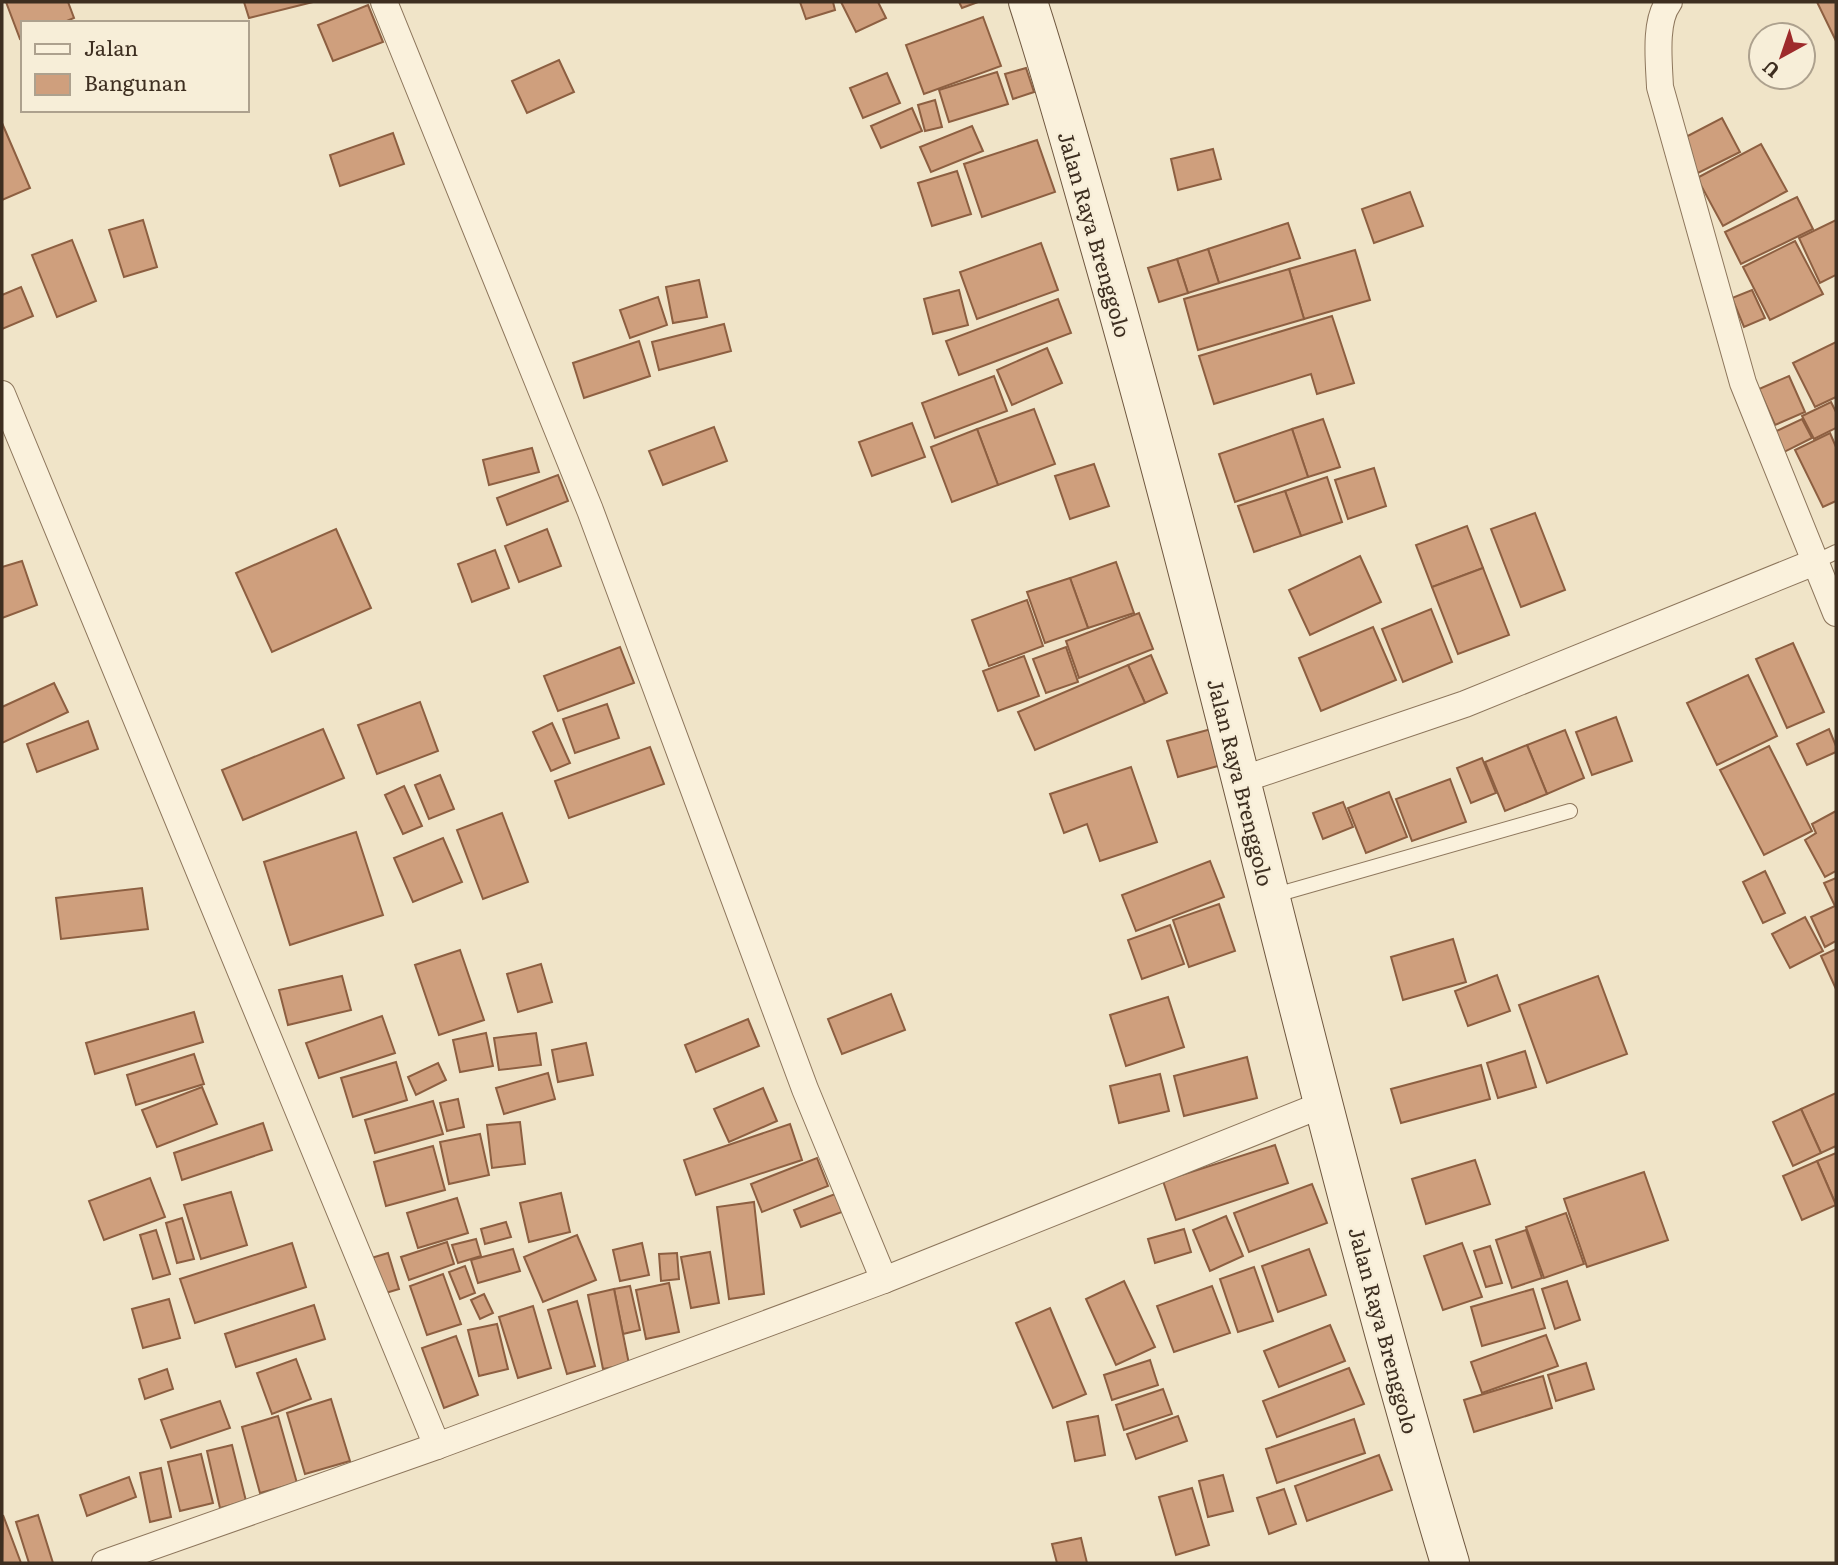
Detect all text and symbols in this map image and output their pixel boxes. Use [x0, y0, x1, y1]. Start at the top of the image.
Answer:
legend [21, 21, 248, 112]
north arrow [1747, 21, 1817, 91]
text: Jalan [84, 31, 138, 62]
text: U [1756, 54, 1785, 85]
text: Bangunan [84, 66, 187, 97]
street label: Jalan Raya Brenggolo [1052, 127, 1140, 341]
street label: Jalan Raya Brenggolo [1201, 675, 1283, 889]
street label: Jalan Raya Brenggolo [1342, 1223, 1428, 1437]

